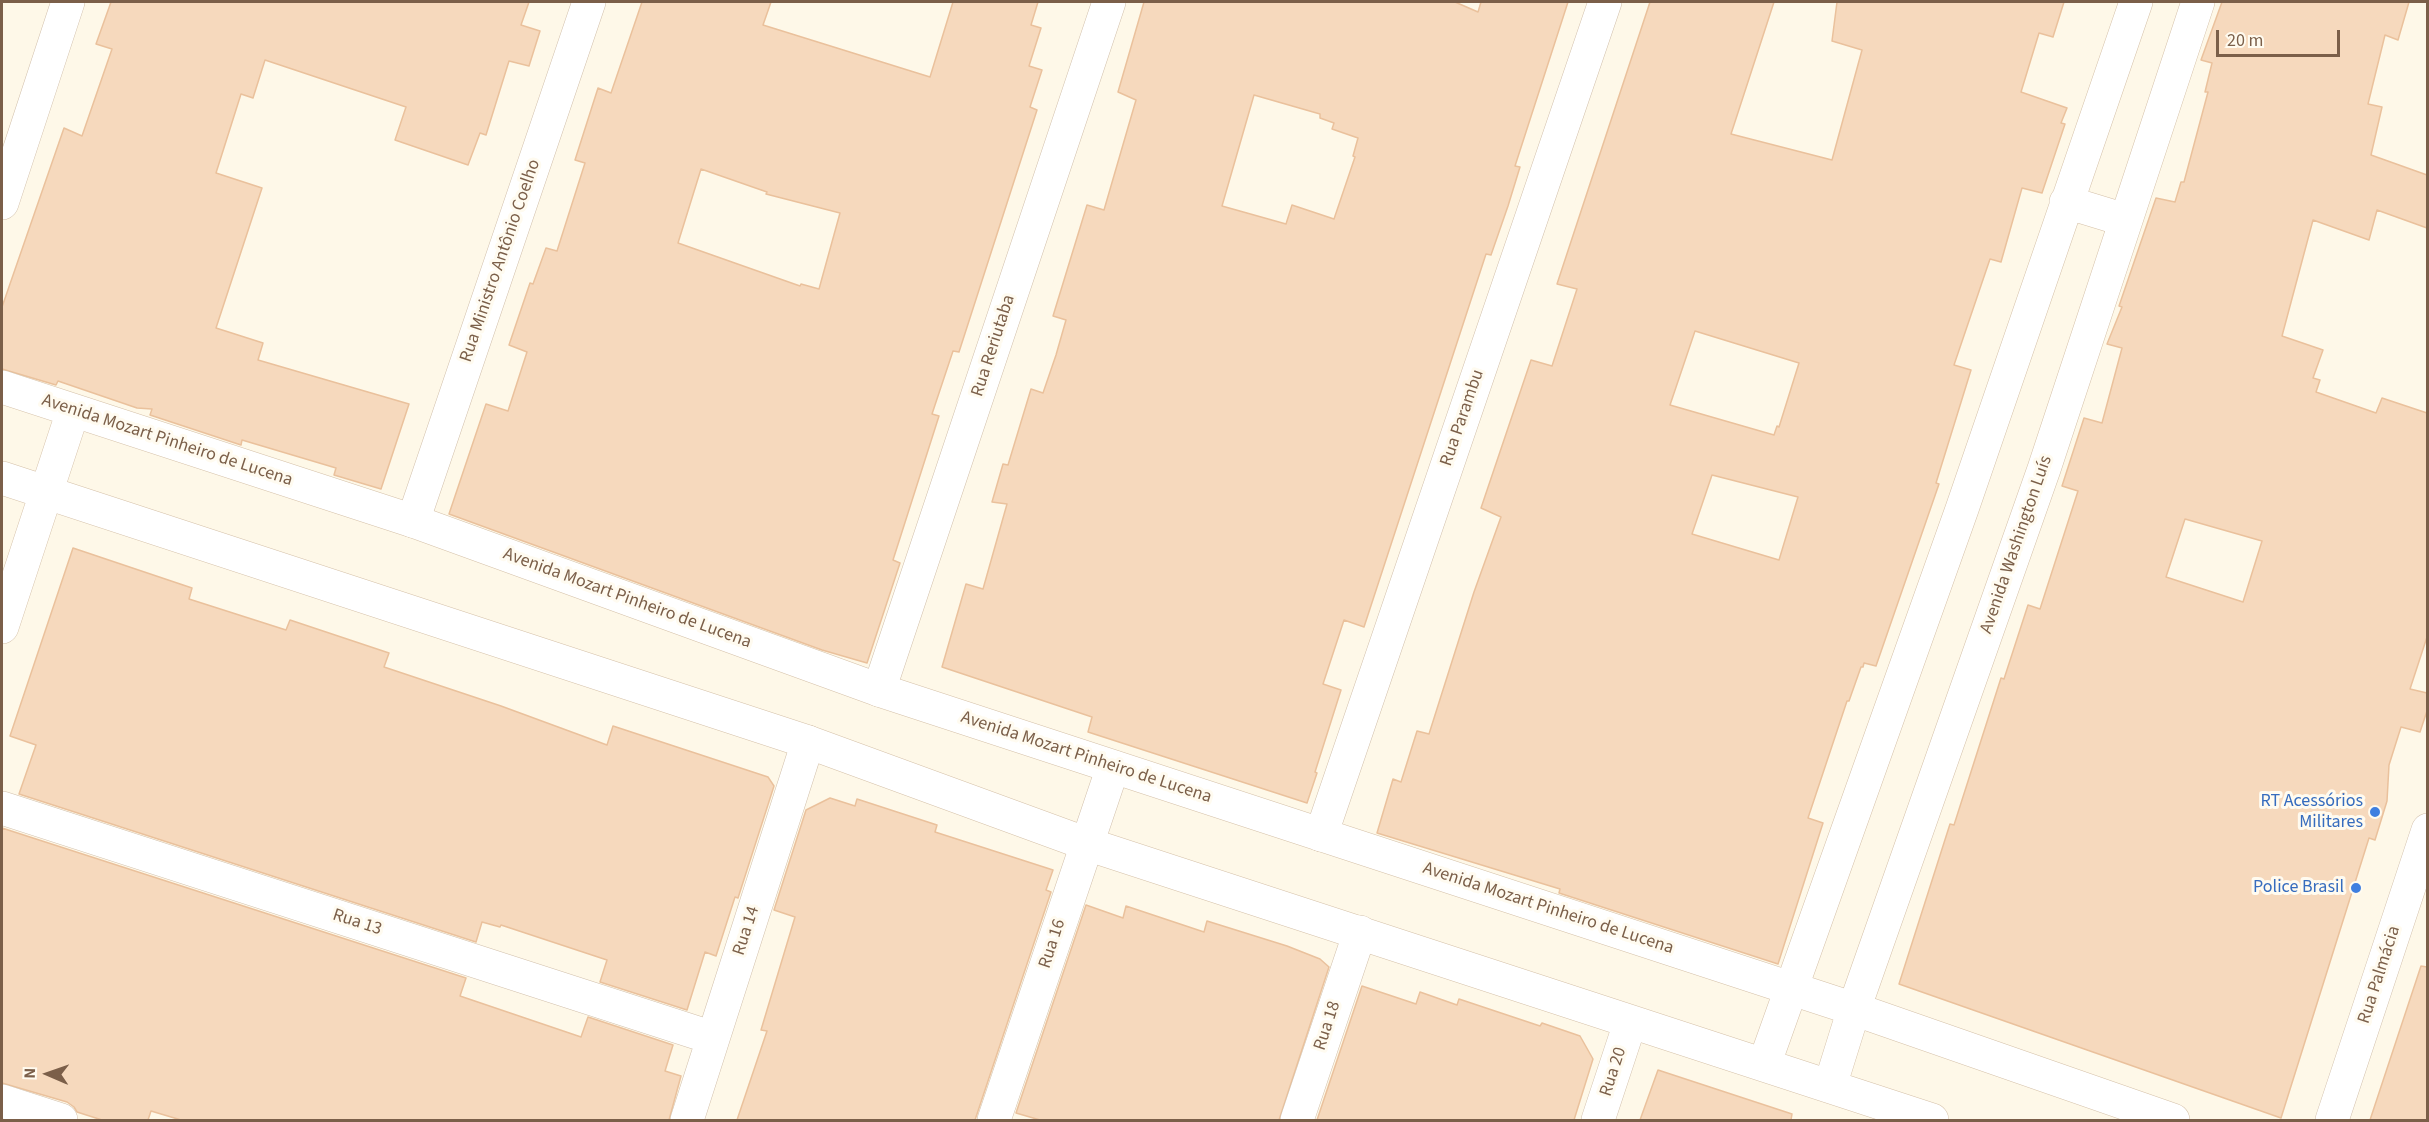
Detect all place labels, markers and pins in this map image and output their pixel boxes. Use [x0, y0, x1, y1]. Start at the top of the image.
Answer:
place label: RT Acessórios Militares [2260, 791, 2363, 834]
marker: RT Acessórios Militares [2368, 805, 2382, 819]
place label: Police Brasil [2253, 877, 2344, 899]
marker: Police Brasil [2349, 881, 2363, 895]

